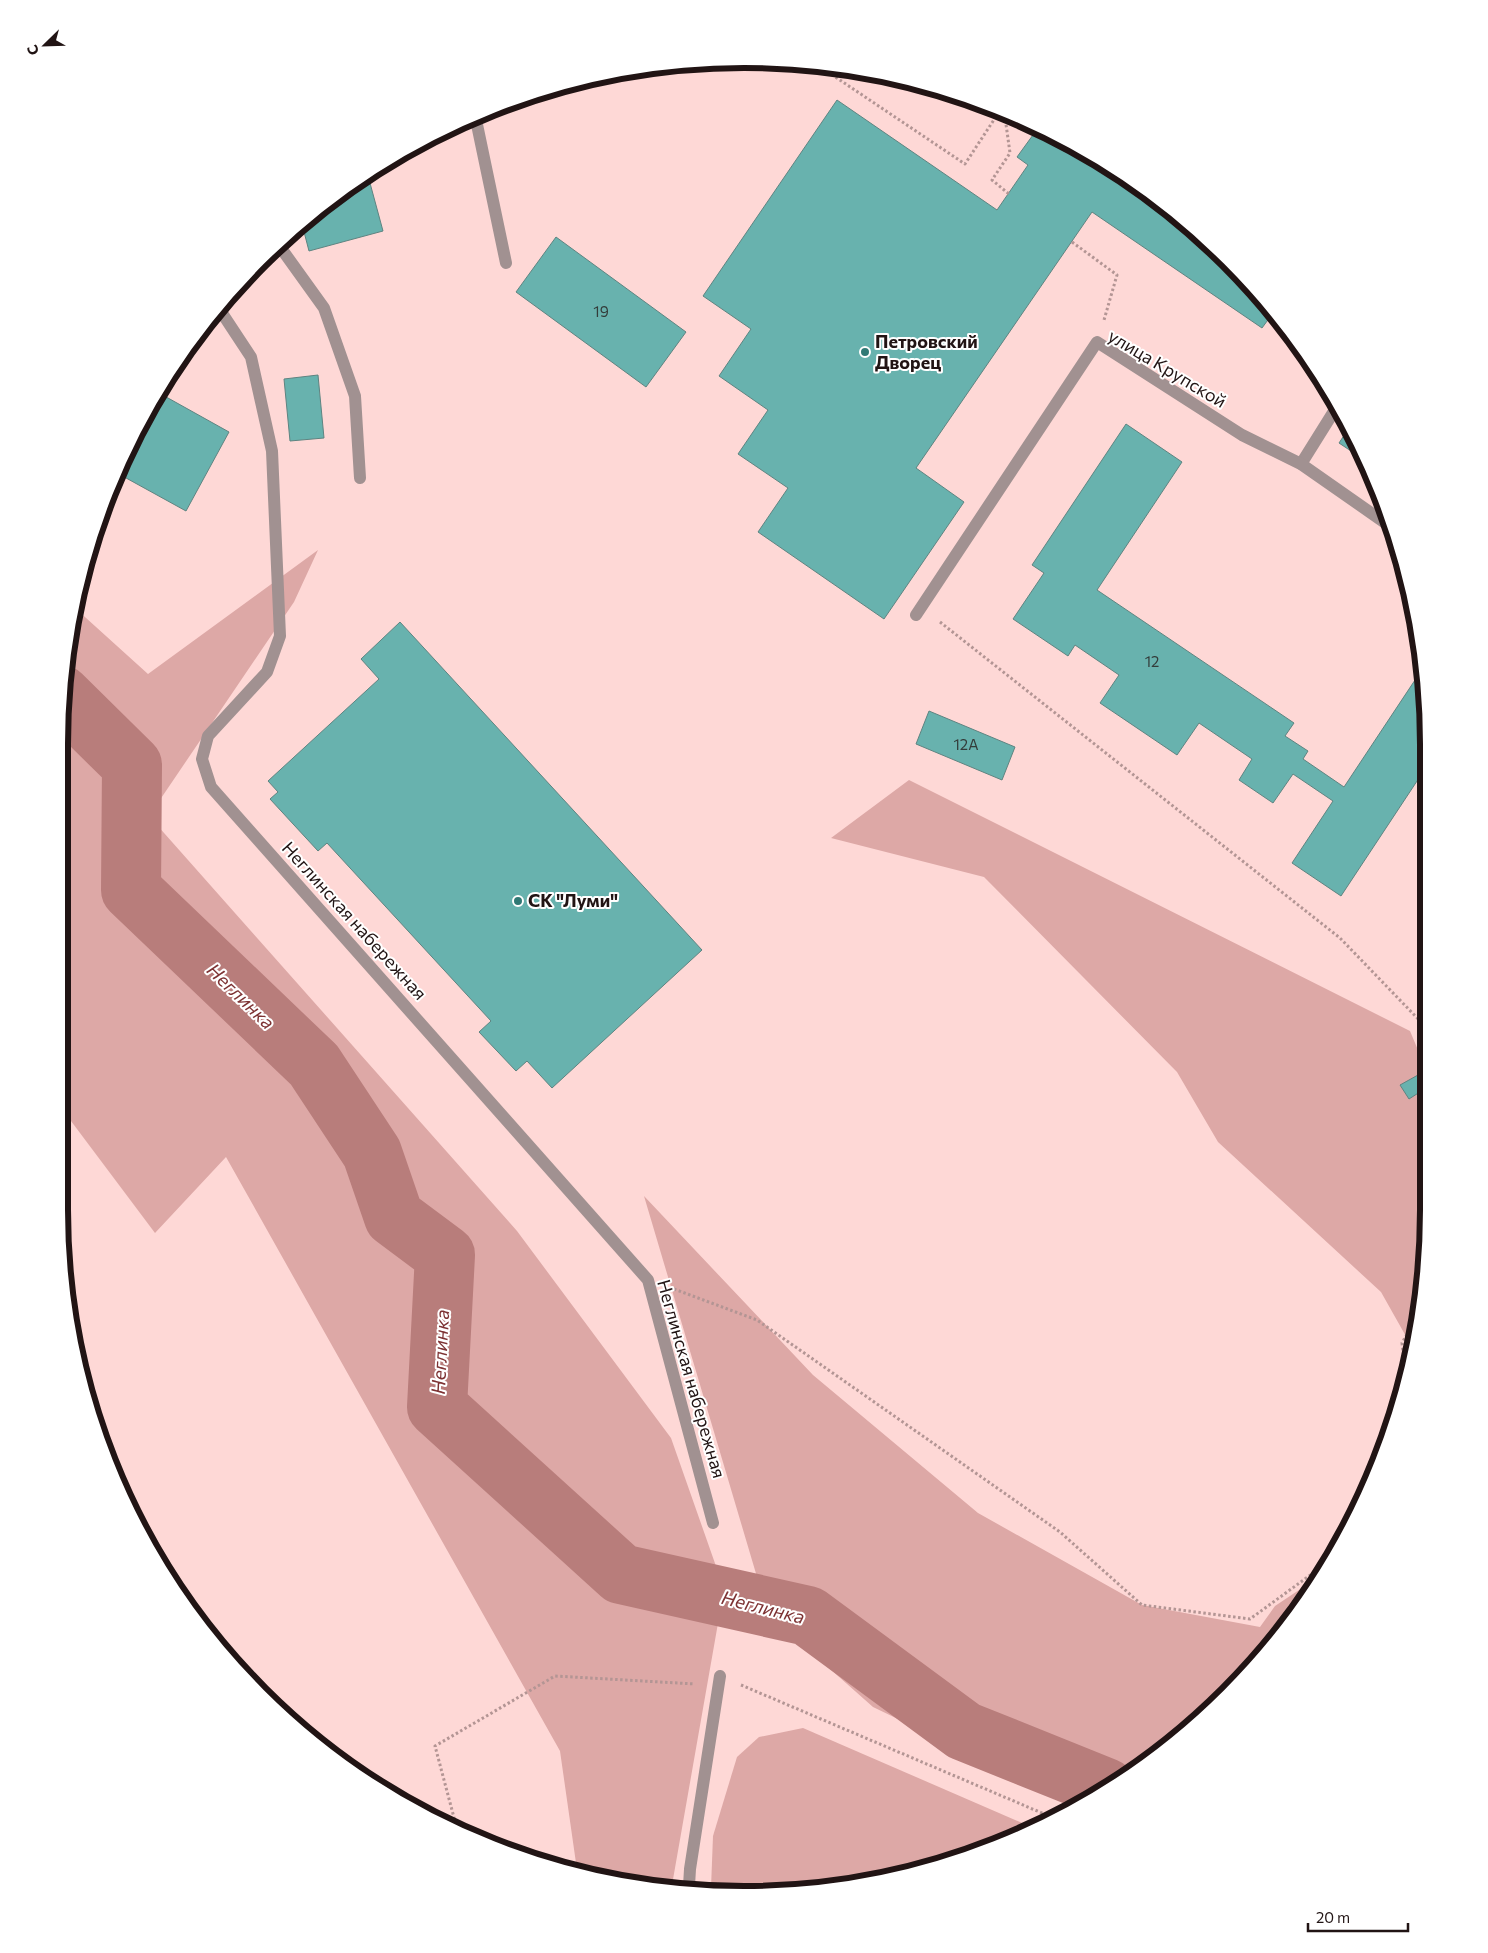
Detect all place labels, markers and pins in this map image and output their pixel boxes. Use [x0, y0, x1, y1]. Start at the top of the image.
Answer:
place label: Петровский Дворец [875, 330, 978, 373]
marker: Петровский Дворец [859, 346, 871, 358]
place label: СК "Луми" [528, 889, 618, 911]
marker: СК "Луми" [512, 895, 524, 907]

